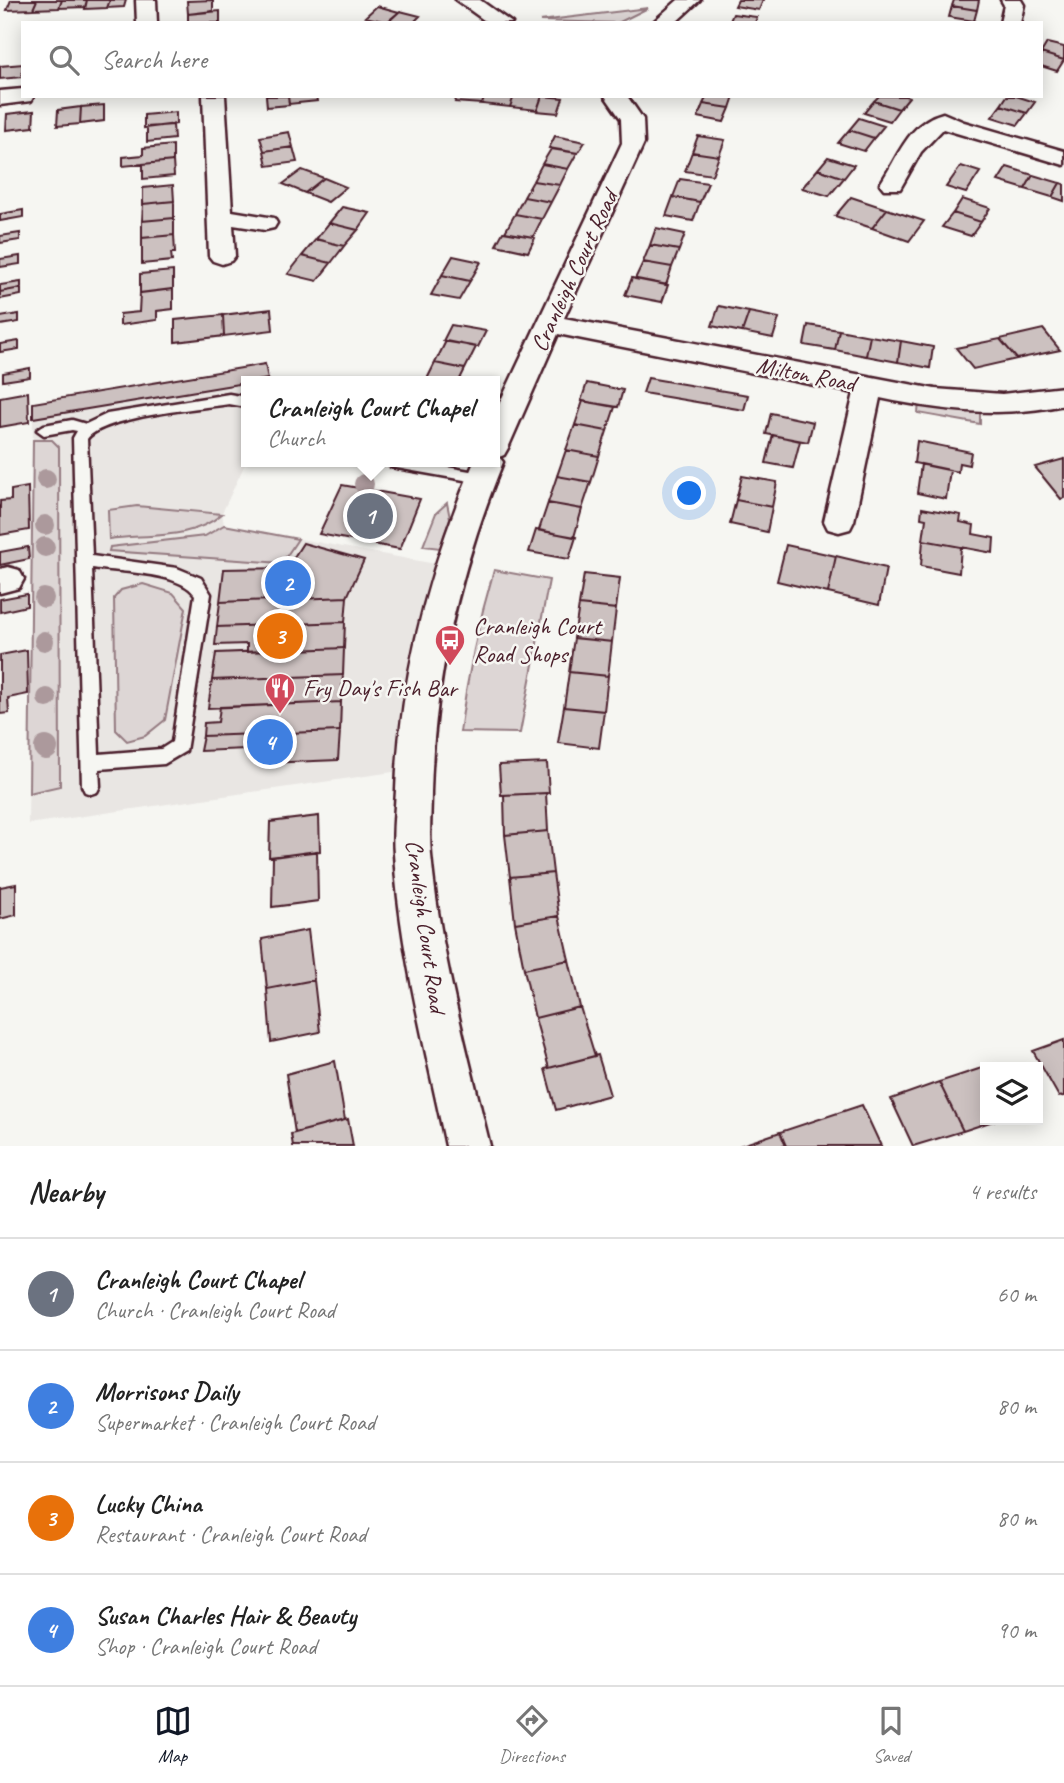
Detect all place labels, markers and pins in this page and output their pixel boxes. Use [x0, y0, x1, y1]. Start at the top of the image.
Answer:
pin: 1 [347, 490, 393, 542]
pin: 2 [265, 557, 311, 609]
pin: 3 [257, 610, 303, 662]
place label: Cranleigh Court Road Shops [473, 611, 603, 669]
bus stop icon: Cranleigh Court Road Shops [433, 623, 467, 667]
restaurant icon: Fry Day's Fish Bar [263, 671, 297, 715]
place label: Fry Day's Fish Bar [303, 673, 459, 703]
pin: 4 [247, 716, 293, 768]

